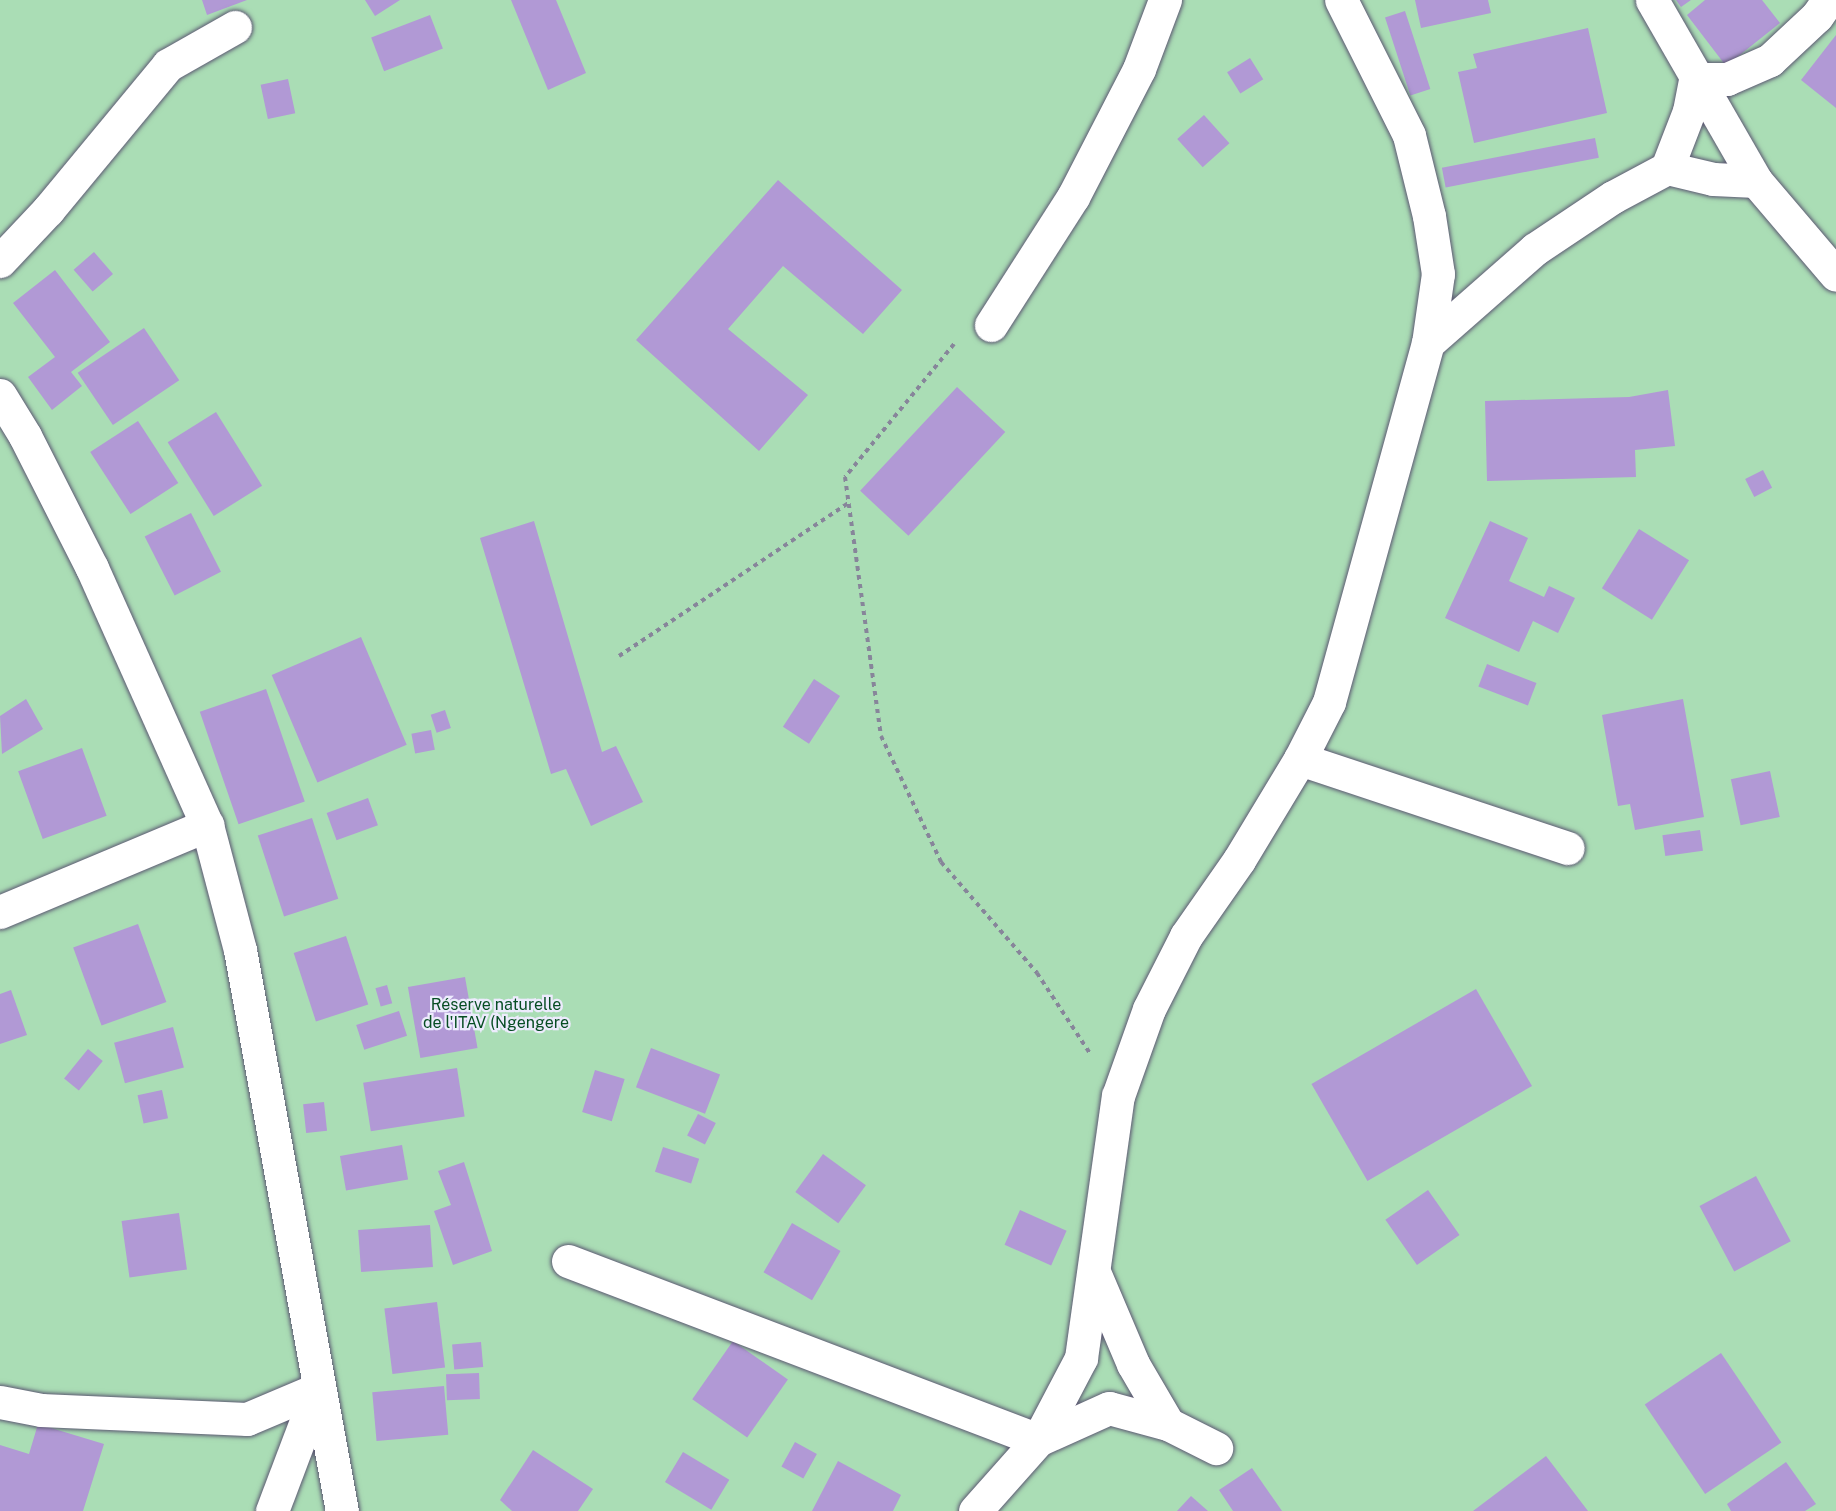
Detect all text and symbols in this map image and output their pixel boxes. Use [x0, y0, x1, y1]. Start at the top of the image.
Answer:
park label: Réserve naturelle de l'ITAV (Ngengere [423, 995, 569, 1033]

